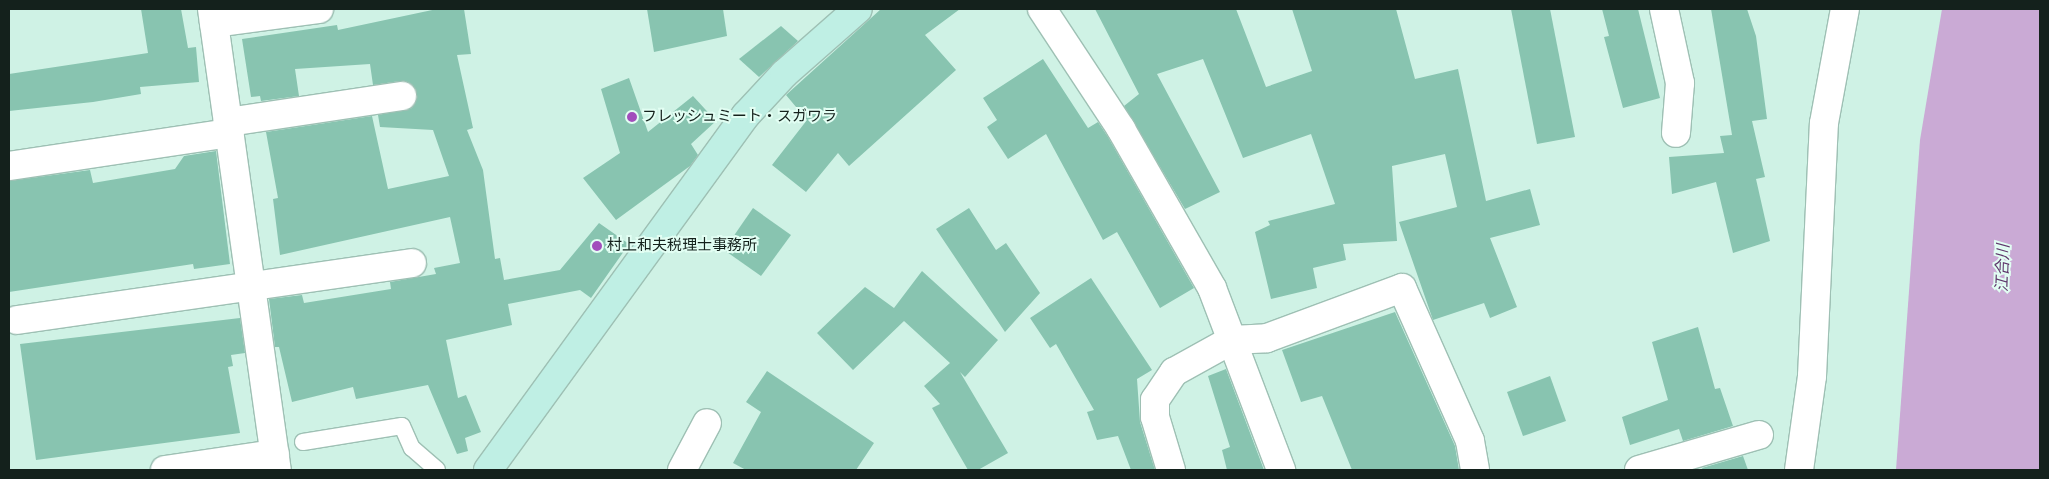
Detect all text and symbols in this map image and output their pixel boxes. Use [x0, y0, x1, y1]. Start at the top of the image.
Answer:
place label: フレッシュミート・スガワラ [642, 108, 837, 126]
marker: フレッシュミート・スガワラ [626, 111, 638, 123]
place label: 村上和夫税理士事務所 [607, 237, 757, 255]
marker: 村上和夫税理士事務所 [591, 240, 603, 252]
water label: 江合川 [1993, 244, 2013, 292]

